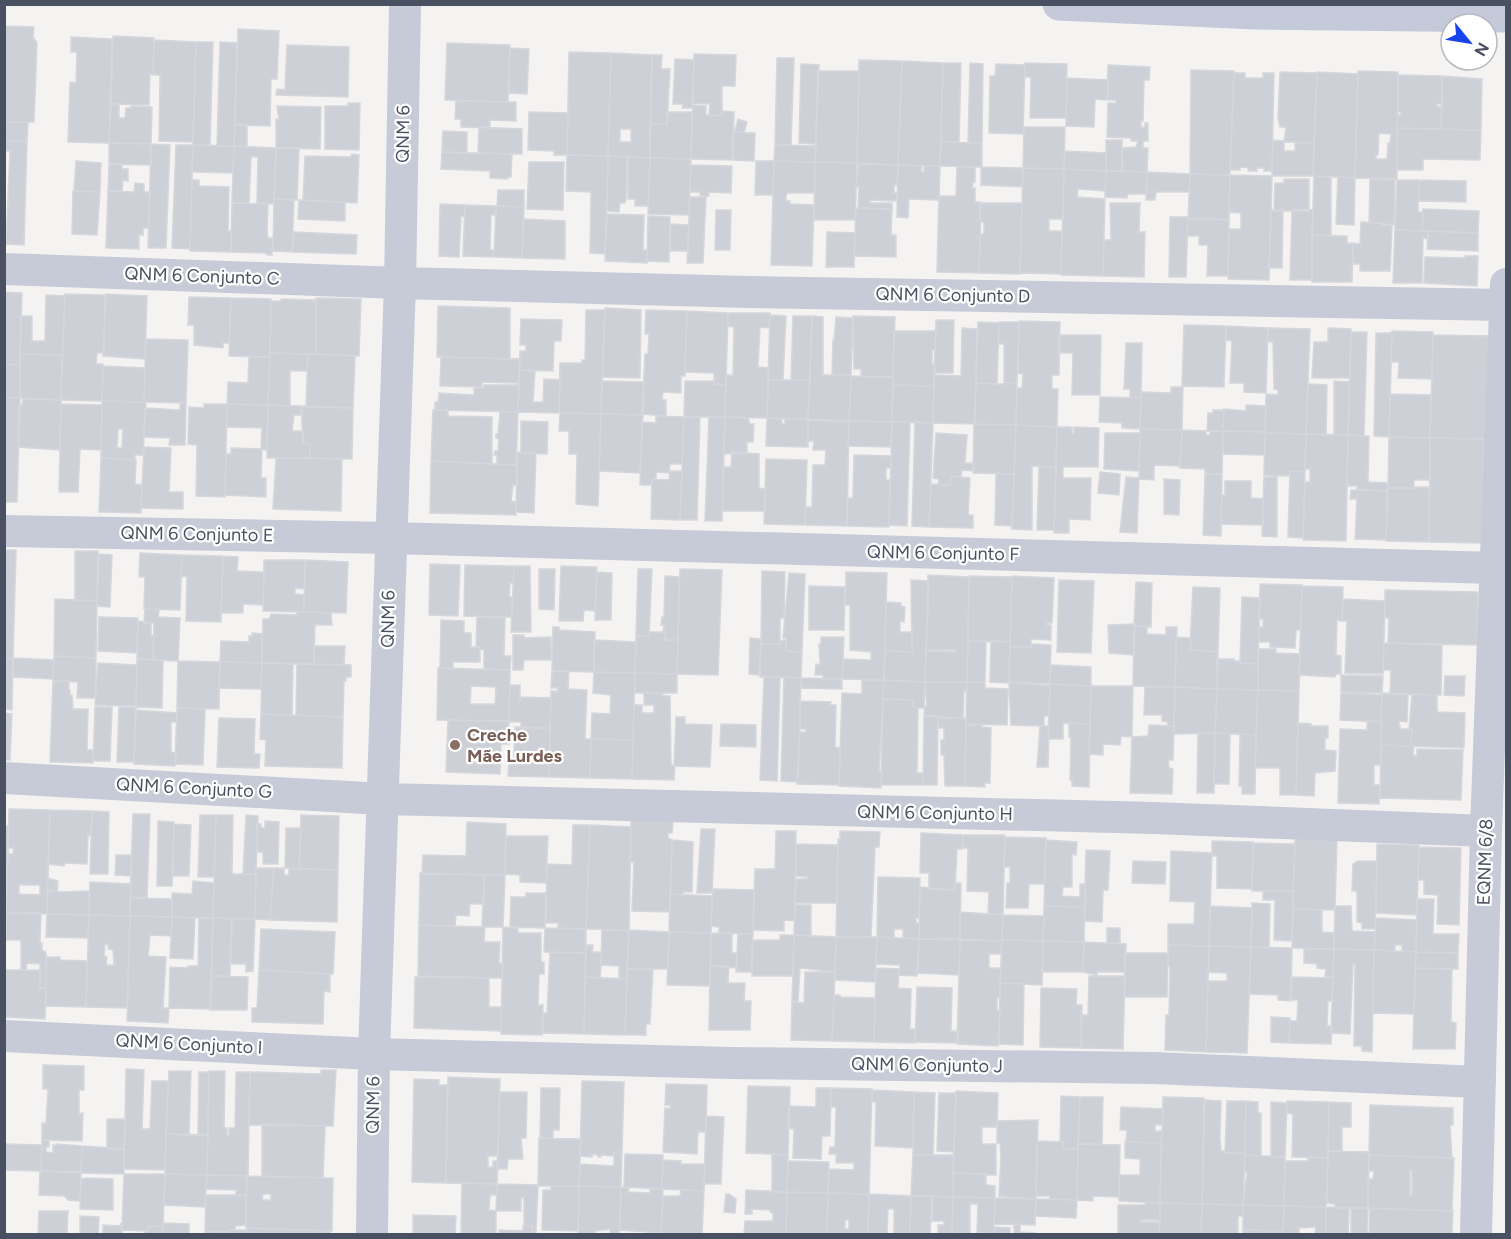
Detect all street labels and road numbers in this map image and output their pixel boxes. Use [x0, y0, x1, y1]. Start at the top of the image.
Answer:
street label: QNM 6 [391, 105, 415, 163]
street label: QNM 6 Conjunto C [124, 262, 280, 290]
street label: QNM 6 Conjunto D [875, 283, 1031, 307]
street label: QNM 6 Conjunto E [120, 522, 274, 546]
street label: QNM 6 Conjunto F [867, 541, 1019, 565]
street label: QNM 6 [376, 590, 400, 648]
street label: QNM 6 Conjunto G [116, 773, 273, 803]
street label: QNM 6 Conjunto H [857, 801, 1013, 825]
street label: EQNM 6/8 [1472, 818, 1498, 906]
street label: QNM 6 Conjunto I [115, 1029, 263, 1059]
street label: QNM 6 Conjunto J [851, 1053, 1003, 1077]
street label: QNM 6 [361, 1076, 385, 1134]

